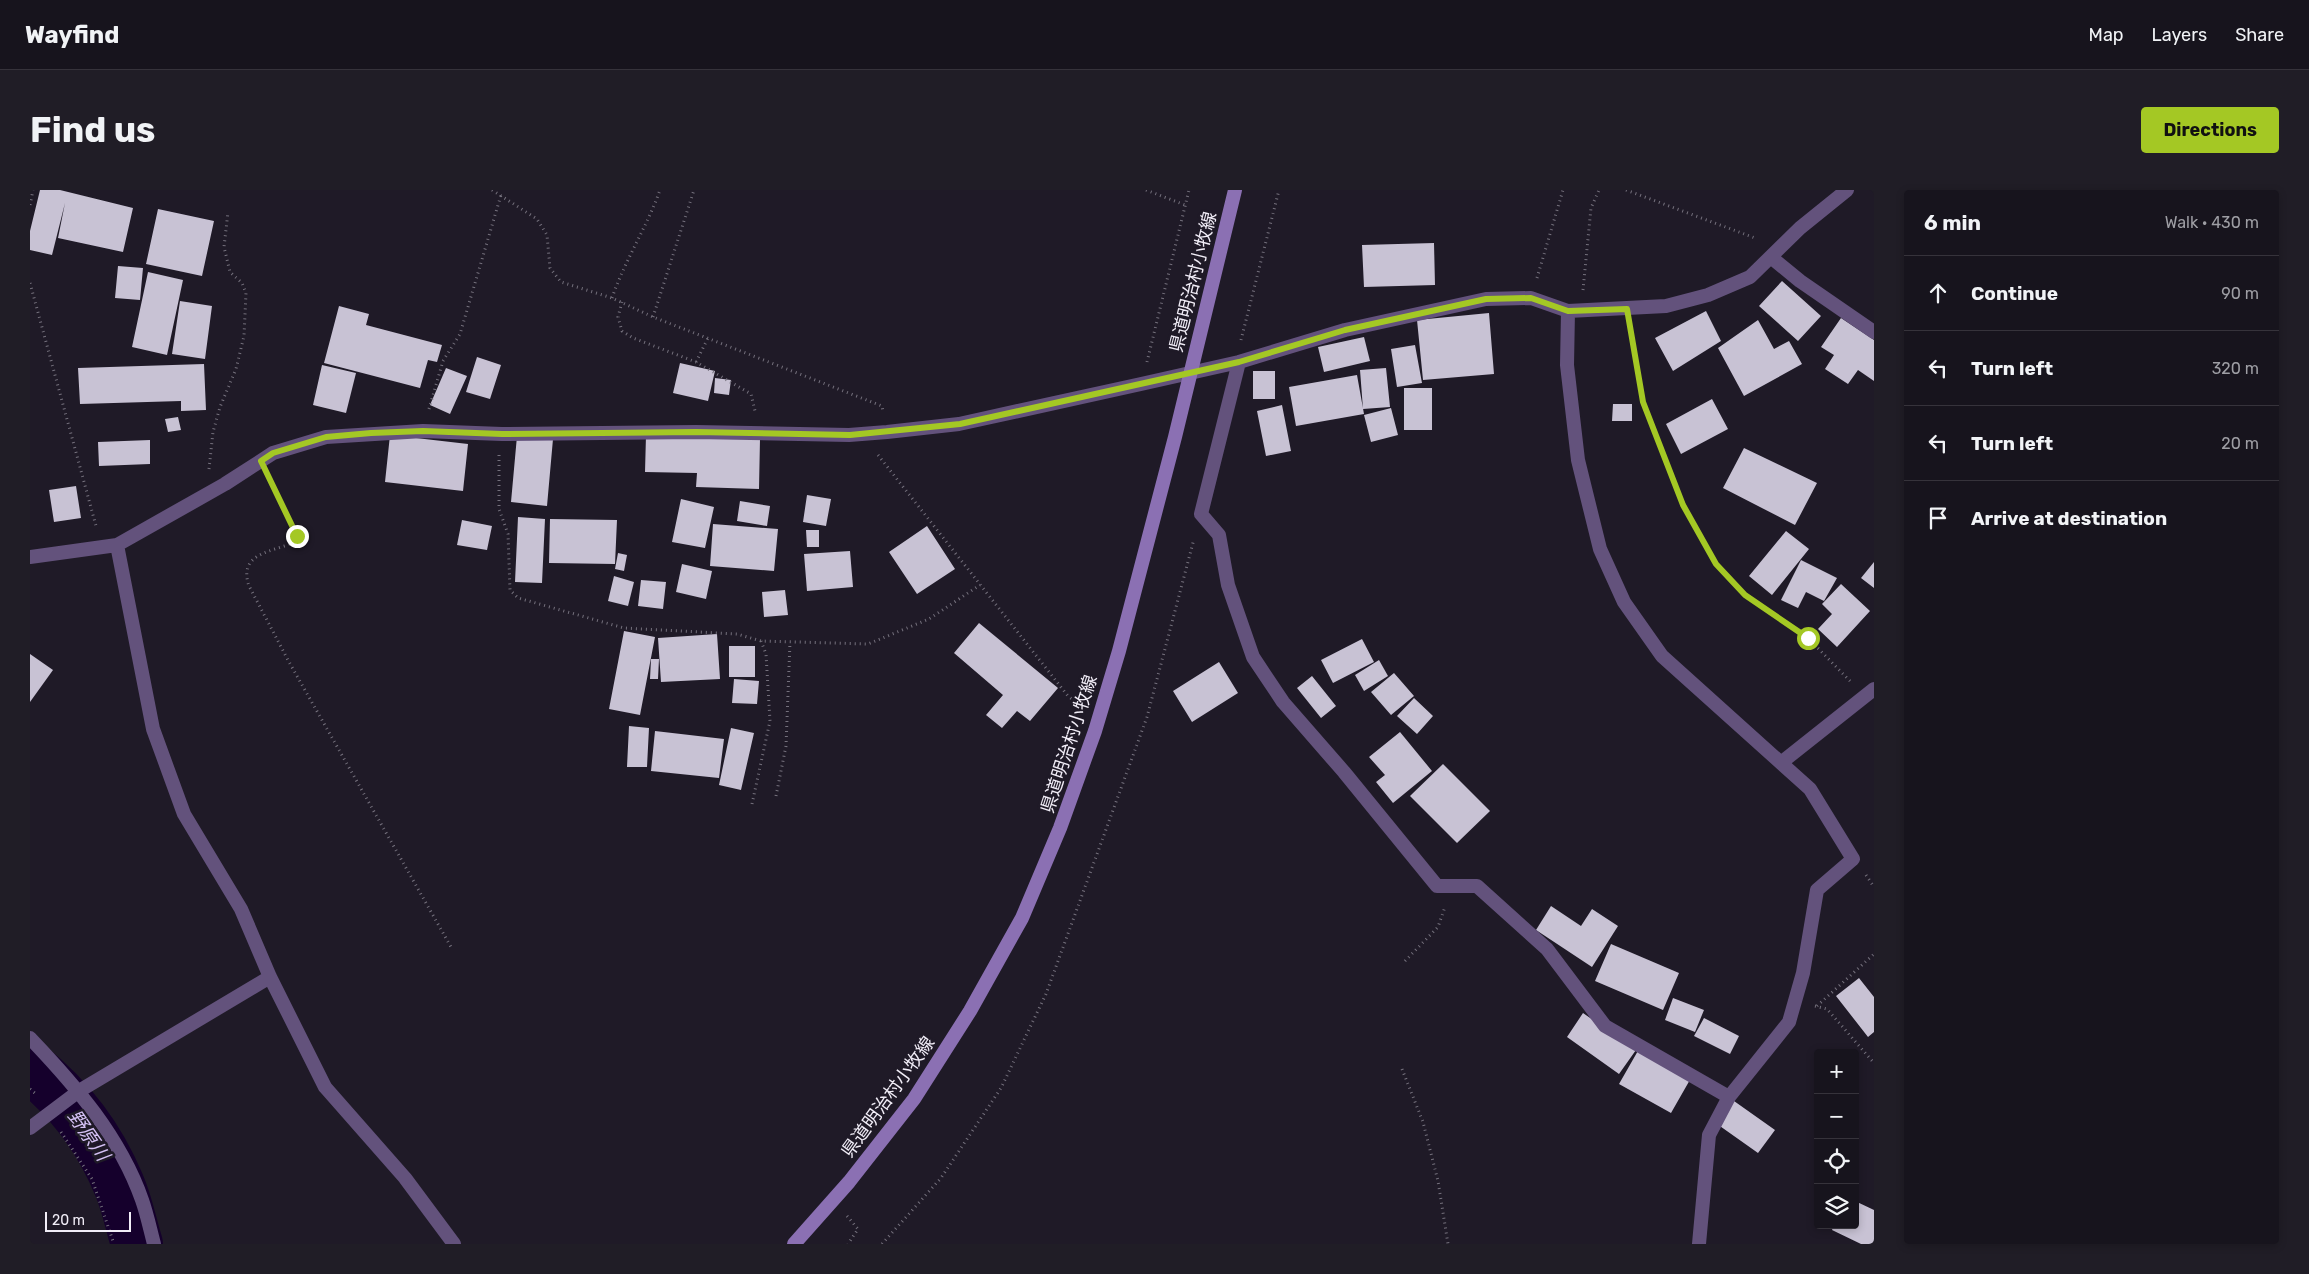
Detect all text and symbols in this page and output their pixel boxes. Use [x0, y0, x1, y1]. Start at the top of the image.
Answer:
text: Wayfind [25, 21, 119, 49]
text: Map [2089, 24, 2124, 46]
text: Layers [2152, 24, 2207, 46]
text: Share [2235, 24, 2284, 46]
button: Directions [2141, 107, 2279, 153]
text: Find us [30, 109, 155, 151]
street label: 県道明治村小牧線 [1165, 209, 1221, 355]
text: 6 min [1924, 210, 1981, 235]
text: Walk · 430 m [2165, 213, 2259, 232]
icon: ahead [1924, 279, 1952, 307]
text: Continue [1971, 282, 2058, 305]
text: 90 m [2221, 284, 2259, 303]
icon: left [1924, 354, 1952, 382]
text: Turn left [1971, 357, 2053, 380]
text: 320 m [2212, 359, 2259, 378]
icon: left [1924, 429, 1952, 457]
text: Turn left [1971, 432, 2053, 455]
text: 20 m [2221, 434, 2259, 453]
icon: arrive [1924, 504, 1952, 532]
text: Arrive at destination [1971, 507, 2167, 530]
route end [286, 525, 309, 548]
route start [1797, 627, 1820, 650]
street label: 県道明治村小牧線 [1036, 672, 1102, 816]
street label: 県道明治村小牧線 [837, 1032, 939, 1162]
map controls [1814, 1049, 1859, 1229]
button: + [1814, 1049, 1859, 1094]
button: − [1814, 1094, 1859, 1139]
water label: 野原川 [63, 1105, 116, 1167]
button: locate [1814, 1139, 1859, 1184]
button: layers [1814, 1184, 1859, 1229]
scale bar [45, 1209, 131, 1232]
text: 20 m [52, 1212, 85, 1229]

